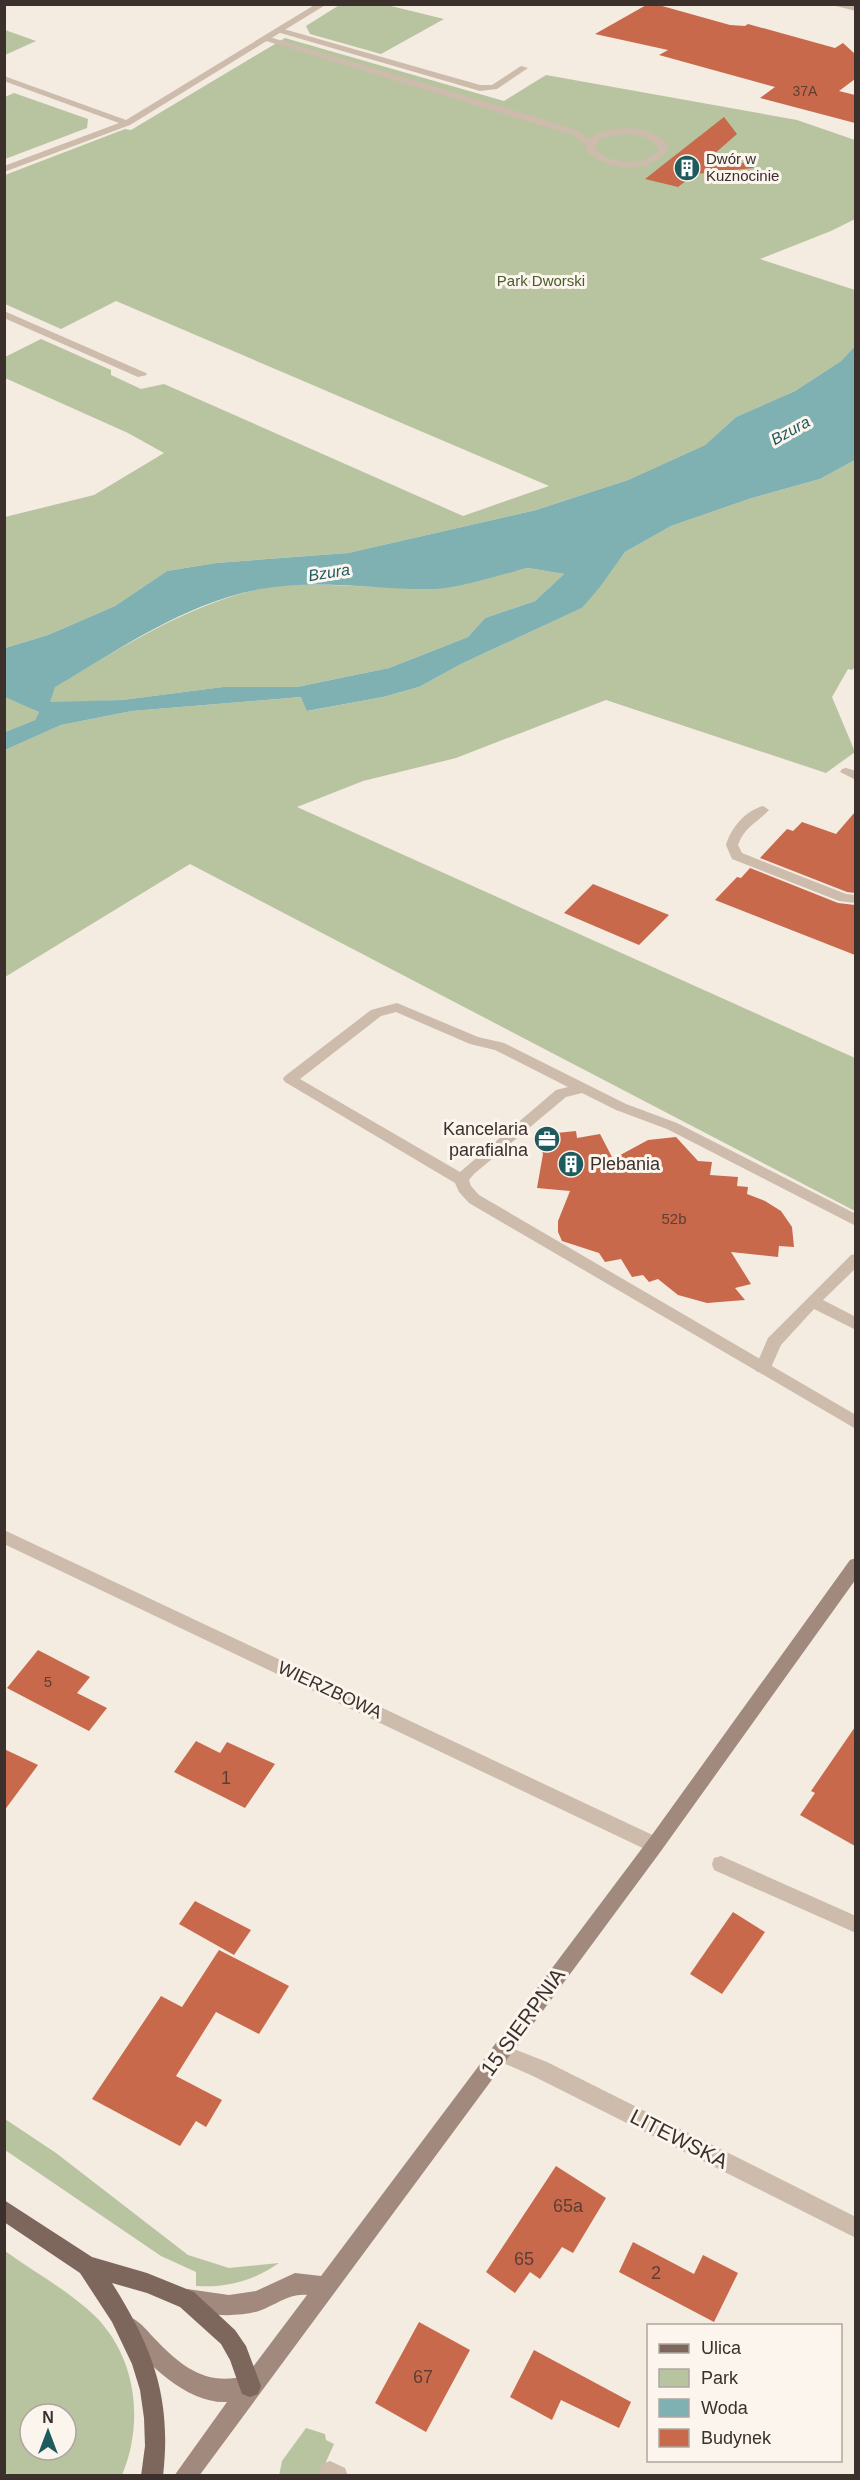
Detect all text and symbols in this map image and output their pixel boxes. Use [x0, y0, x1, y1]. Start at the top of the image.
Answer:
house number: 37A [793, 83, 818, 99]
place label: Dwór w Kuznocinie [706, 150, 779, 184]
building icon: Dwór w Kuznocinie [672, 153, 702, 183]
park label: Park Dworski [497, 272, 585, 289]
water label: Bzura [768, 413, 813, 448]
water label: Bzura [307, 561, 351, 584]
place label: Kancelaria parafialna [443, 1119, 529, 1160]
office icon: Kancelaria parafialna [532, 1124, 562, 1154]
building icon: Plebania [556, 1149, 586, 1179]
place label: Plebania [590, 1154, 661, 1174]
house number: 52b [661, 1210, 687, 1227]
street label: WIERZBOWA [275, 1657, 385, 1723]
house number: 5 [44, 1673, 52, 1690]
house number: 1 [221, 1768, 231, 1788]
street label: 15 SIERPNIA [476, 1963, 569, 2080]
street label: LITEWSKA [627, 2104, 732, 2173]
house number: 65a [553, 2196, 584, 2216]
house number: 65 [514, 2249, 534, 2269]
house number: 2 [651, 2263, 661, 2283]
legend [647, 2324, 842, 2462]
text: Ulica [701, 2338, 742, 2358]
house number: 67 [413, 2367, 433, 2387]
text: Park [701, 2368, 739, 2388]
text: Woda [701, 2398, 749, 2418]
north arrow [18, 2402, 78, 2462]
text: N [42, 2409, 54, 2426]
text: Budynek [701, 2428, 772, 2448]

